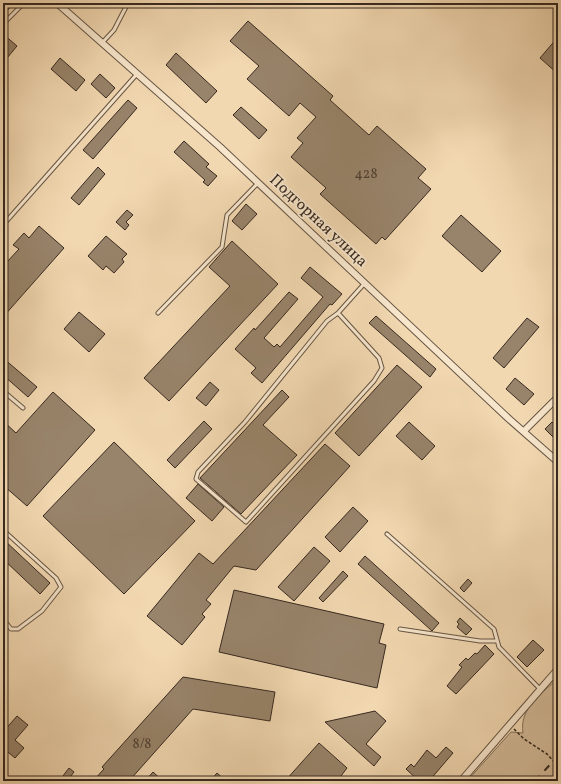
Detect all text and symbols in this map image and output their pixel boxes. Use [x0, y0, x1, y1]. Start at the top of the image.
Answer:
house number: 428 [355, 165, 378, 184]
street label: Подгорная улица [264, 170, 372, 272]
house number: 8/8 [133, 735, 151, 754]

